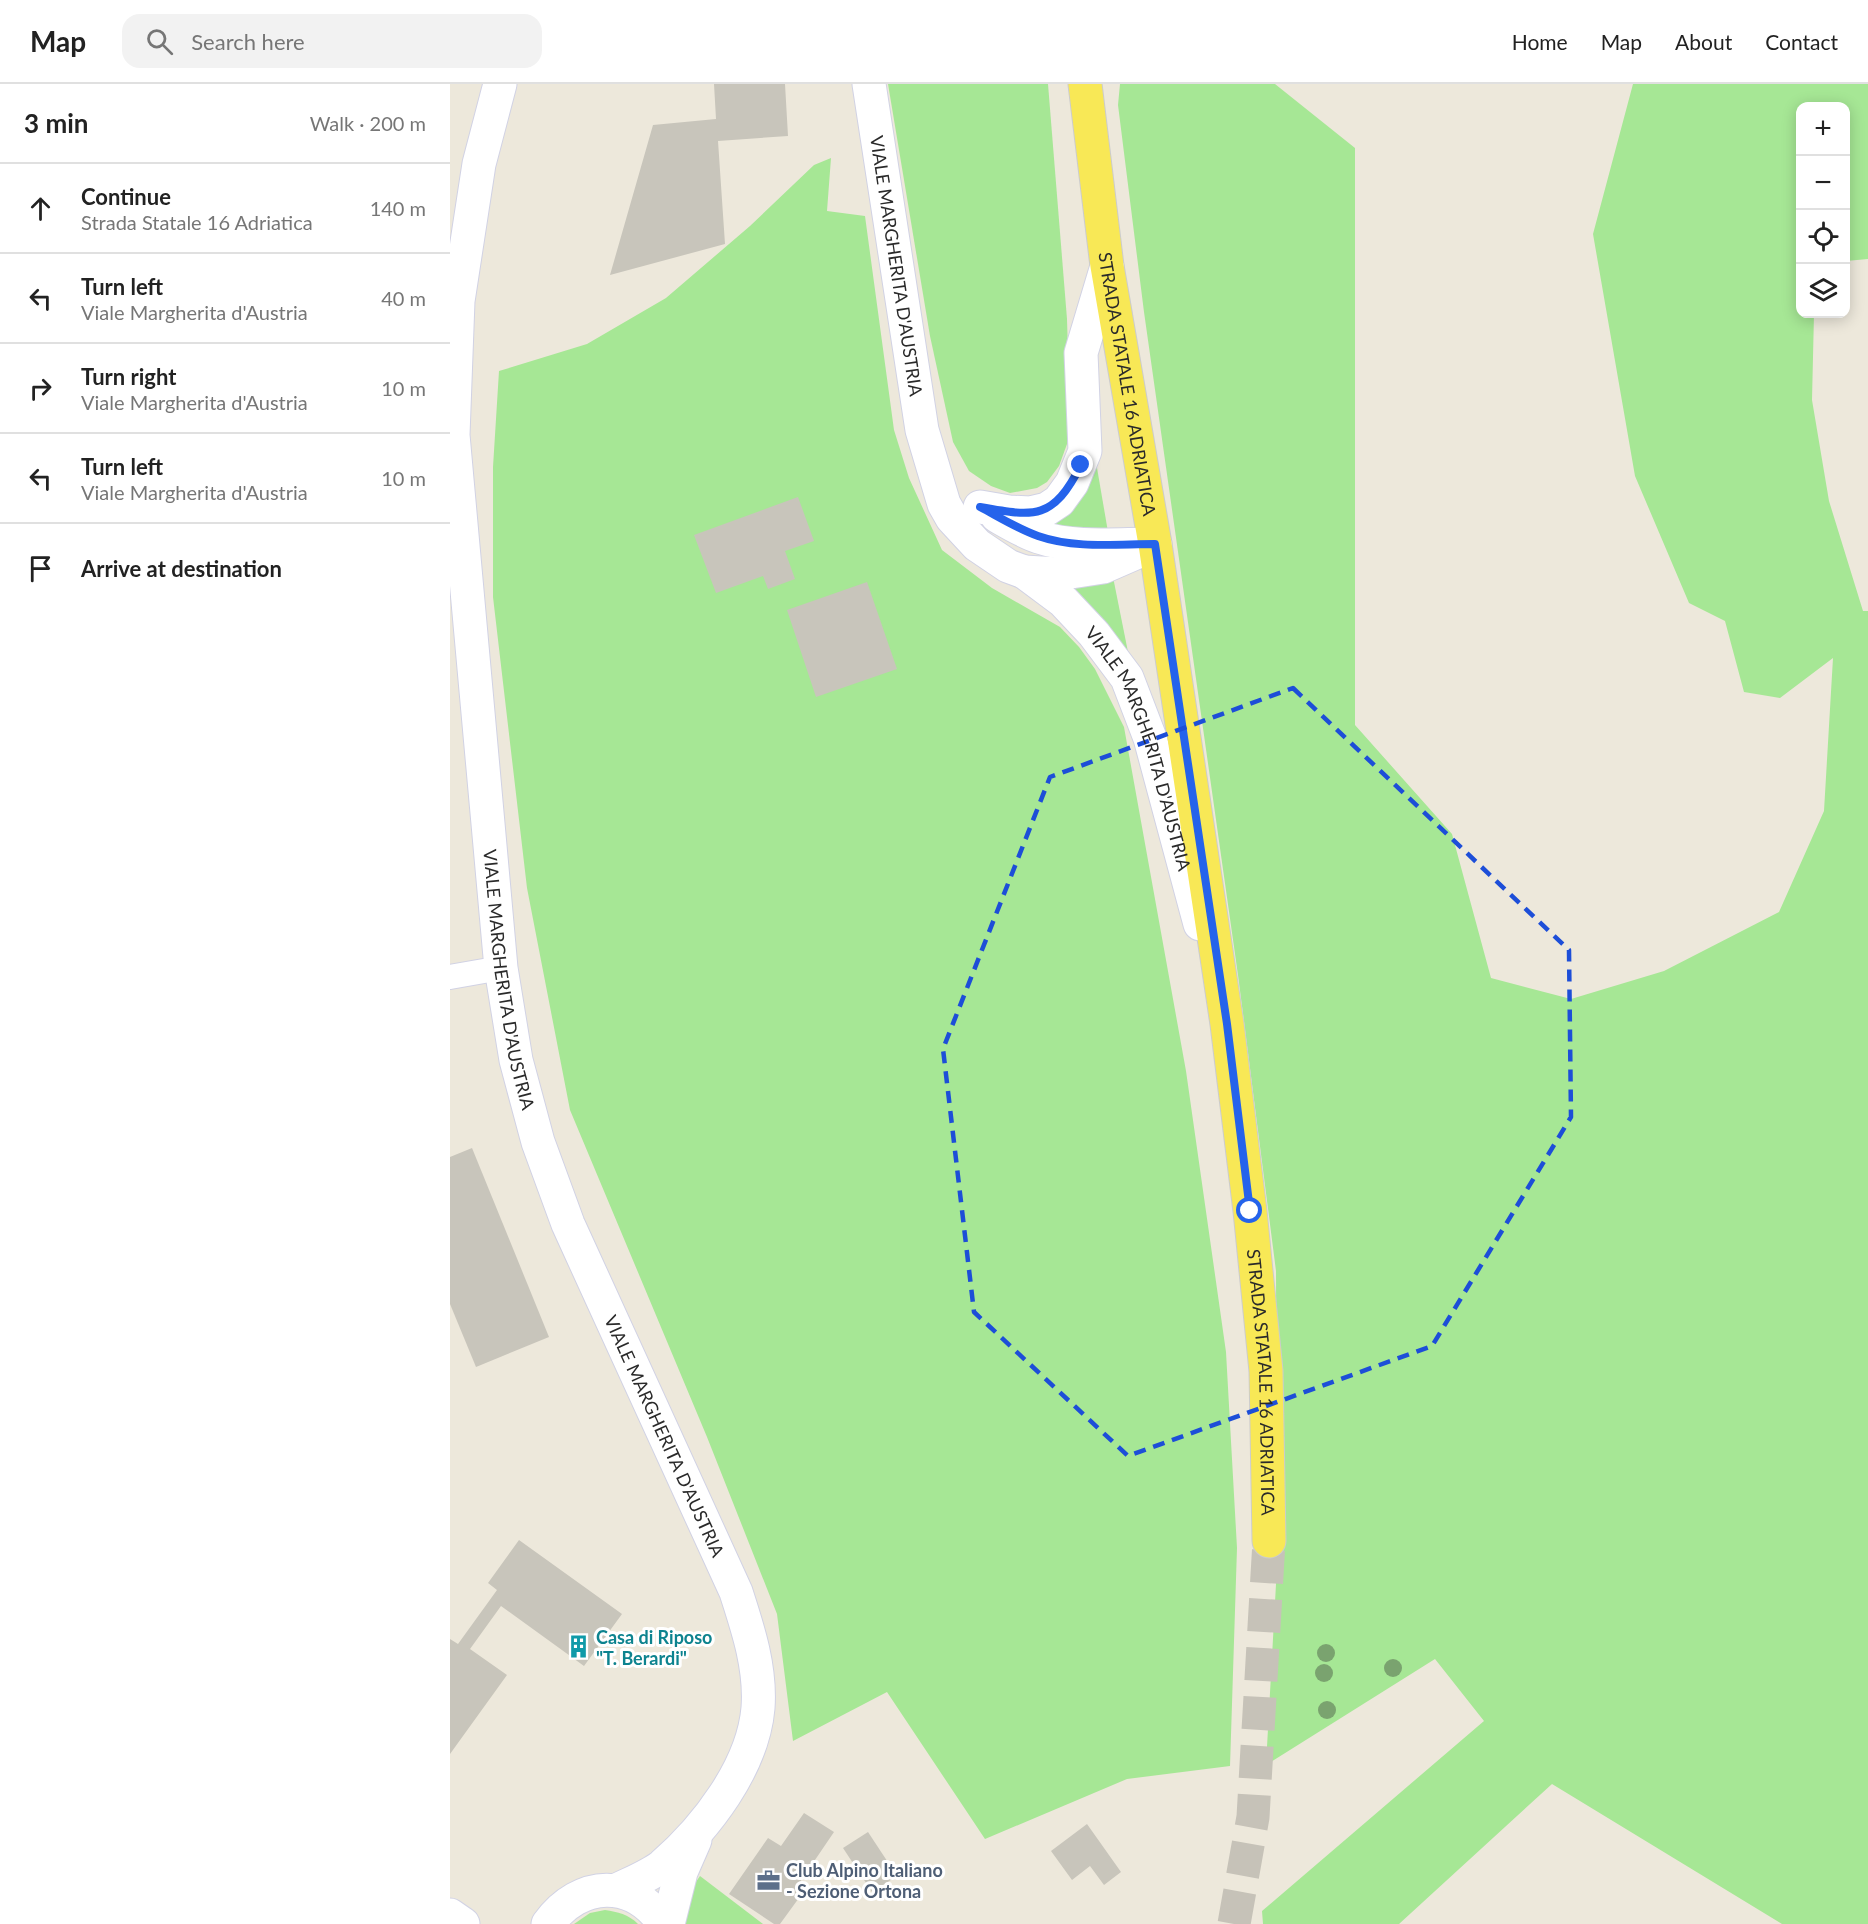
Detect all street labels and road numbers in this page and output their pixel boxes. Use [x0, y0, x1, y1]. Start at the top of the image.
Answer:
street label: VIALE MARGHERITA D'AUSTRIA [866, 134, 928, 399]
street label: STRADA STATALE 16 ADRIATICA [1094, 251, 1161, 518]
street label: VIALE MARGHERITA D'AUSTRIA [1081, 621, 1196, 874]
street label: VIALE MARGHERITA D'AUSTRIA [479, 848, 540, 1113]
street label: STRADA STATALE 16 ADRIATICA [1243, 1248, 1280, 1517]
street label: VIALE MARGHERITA D'AUSTRIA [600, 1312, 730, 1561]

